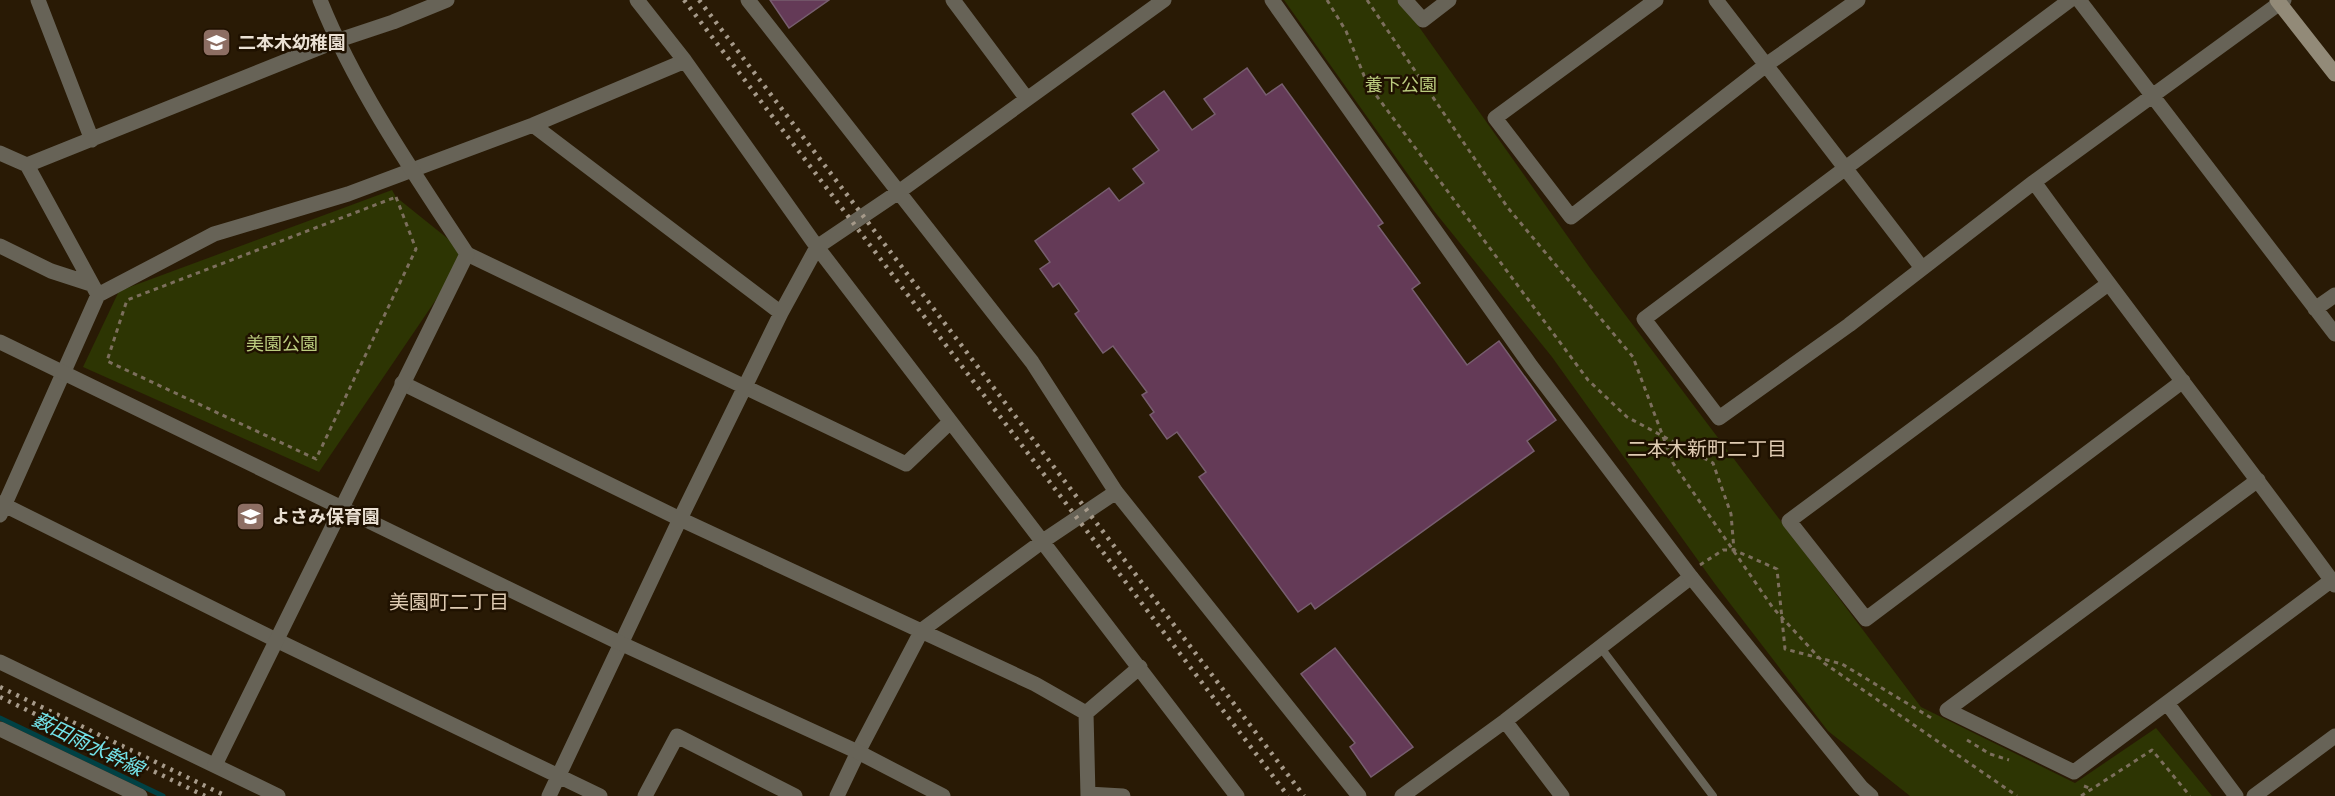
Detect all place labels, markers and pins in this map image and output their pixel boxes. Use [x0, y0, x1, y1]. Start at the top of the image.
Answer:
school or university icon: 二本木幼稚園 [201, 26, 233, 58]
place label: 二本木幼稚園 [238, 31, 346, 54]
school or university icon: よさみ保育園 [235, 500, 267, 532]
place label: よさみ保育園 [272, 505, 380, 528]

